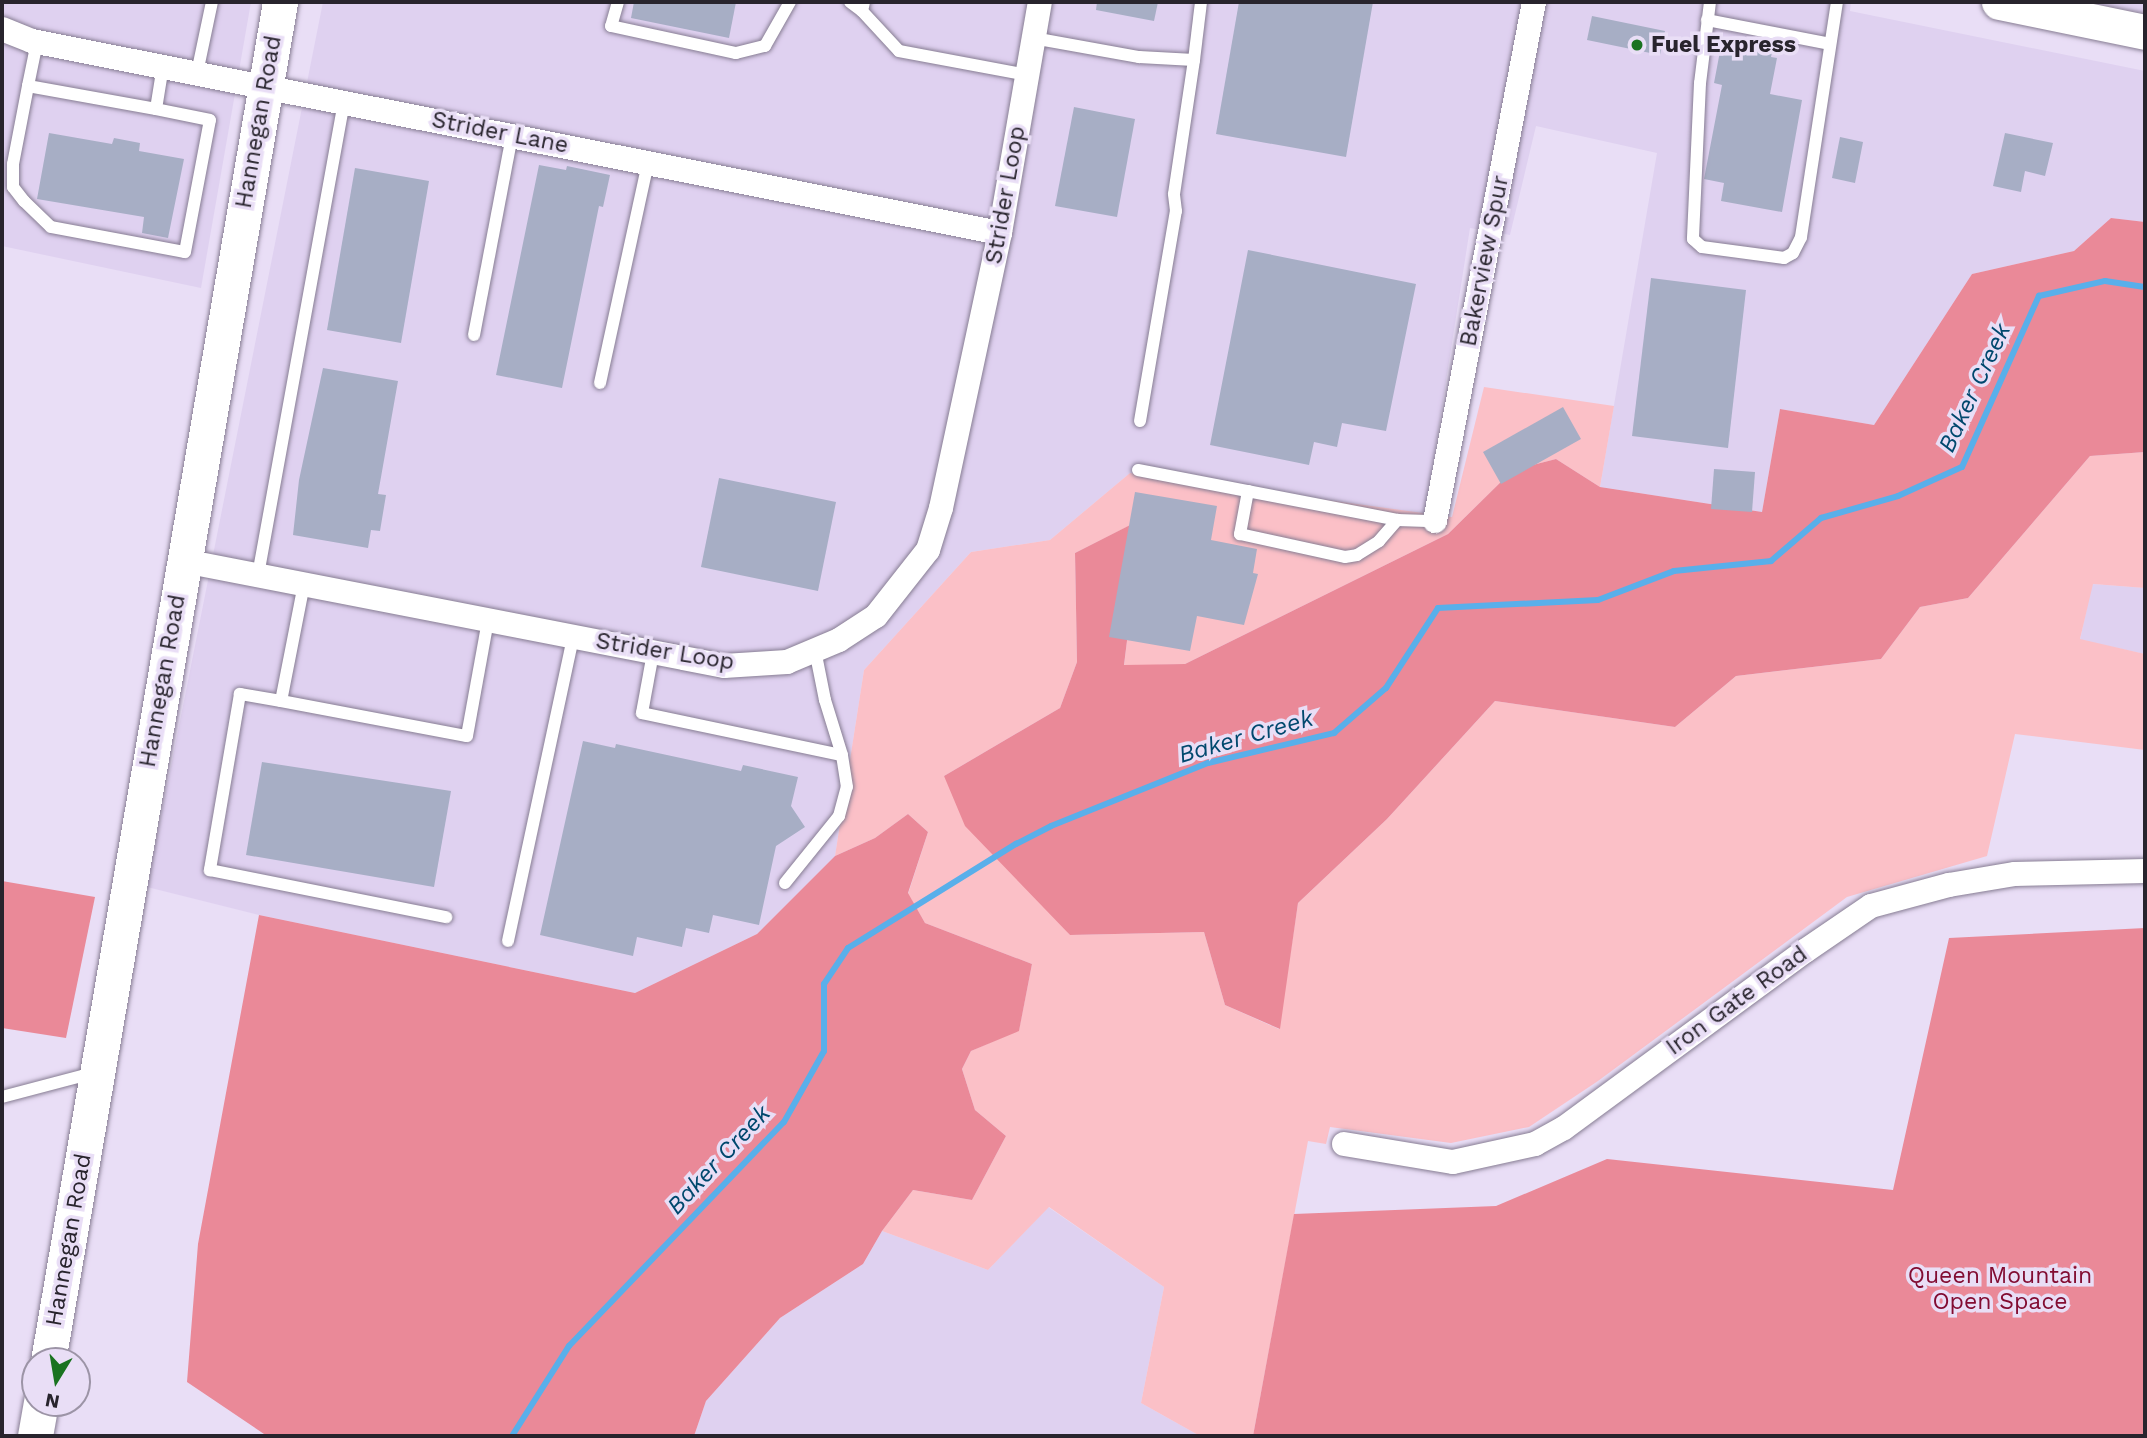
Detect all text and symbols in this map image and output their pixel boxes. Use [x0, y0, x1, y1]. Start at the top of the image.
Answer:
place label: Fuel Express [1651, 31, 1796, 59]
street label: Hannegan Road [230, 33, 288, 211]
marker: Fuel Express [1629, 37, 1645, 53]
street label: Strider Lane [429, 106, 571, 160]
street label: Strider Loop [980, 124, 1032, 266]
street label: Bakerview Spur [1455, 173, 1515, 349]
water label: Baker Creek [1932, 319, 2018, 457]
street label: Hannegan Road [134, 592, 192, 770]
street label: Strider Loop [594, 627, 736, 677]
water label: Baker Creek [1175, 704, 1317, 770]
street label: Iron Gate Road [1661, 941, 1813, 1061]
water label: Baker Creek [661, 1099, 777, 1221]
street label: Hannegan Road [40, 1151, 98, 1329]
park label: Queen Mountain Open Space [1908, 1262, 2092, 1316]
north arrow [21, 1347, 91, 1417]
text: N [43, 1389, 61, 1414]

